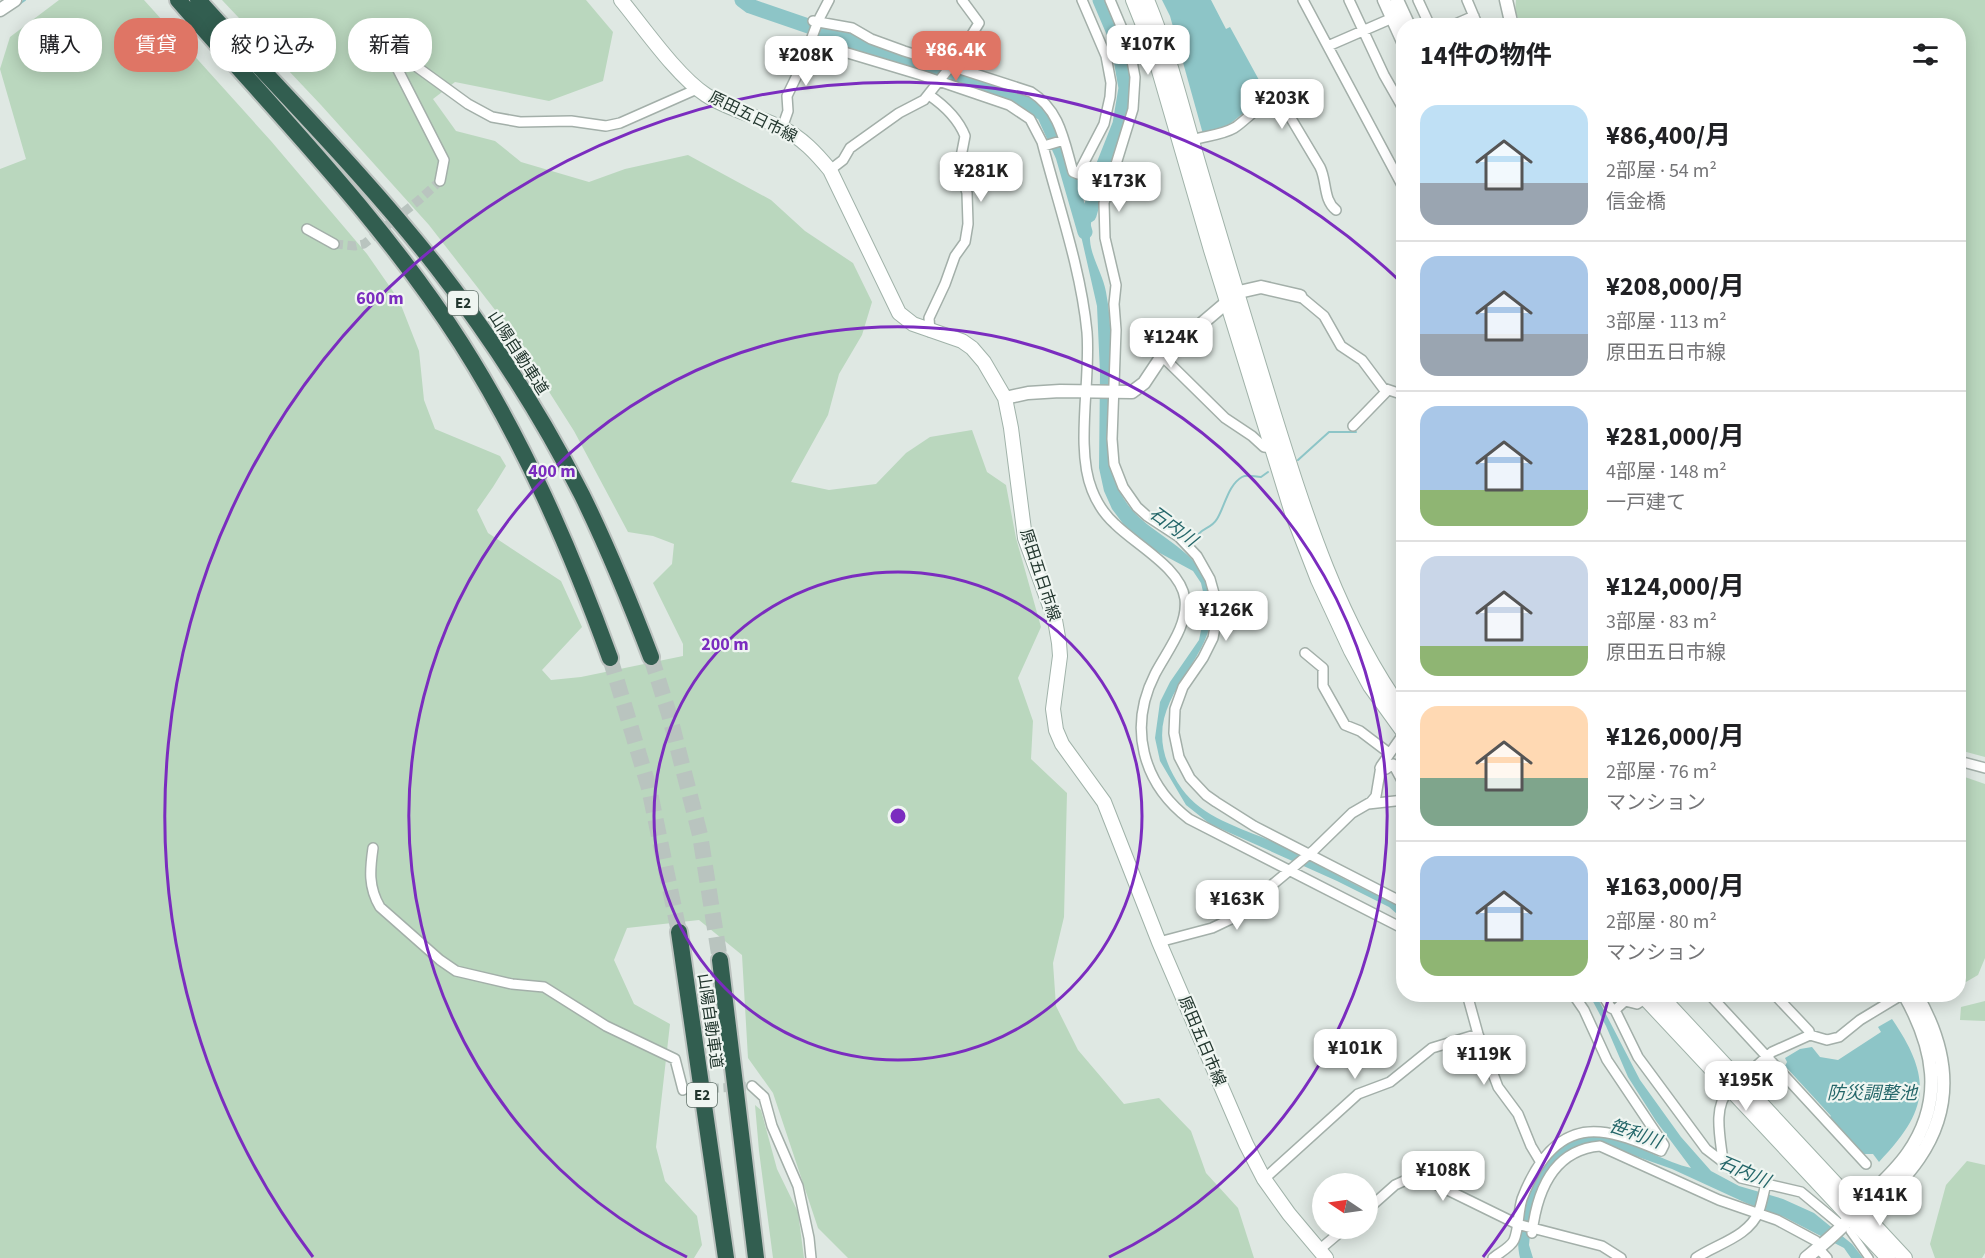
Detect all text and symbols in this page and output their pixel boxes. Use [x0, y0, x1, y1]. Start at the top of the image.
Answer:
chip: 購入 [18, 18, 102, 72]
chip: 賃貸 [114, 18, 198, 72]
chip: 絞り込み [210, 18, 336, 72]
chip: 新着 [348, 18, 432, 72]
pin: ¥107K [1106, 25, 1190, 76]
text: ¥107K [1121, 30, 1175, 58]
pin: ¥86.4K [907, 31, 1005, 82]
pin: ¥208K [764, 36, 848, 87]
text: ¥86.4K [926, 36, 986, 64]
text: 14件の物件 [1420, 37, 1551, 74]
icon: filters [1909, 38, 1942, 71]
text: ¥208K [779, 41, 833, 69]
pin: ¥203K [1240, 79, 1324, 130]
text: ¥203K [1255, 84, 1309, 112]
street label: 原田五日市線 [705, 86, 801, 148]
text: ¥86,400/月 [1606, 117, 1731, 154]
icon: home [1468, 129, 1540, 201]
pin: ¥281K [939, 152, 1023, 203]
text: ¥281K [954, 157, 1008, 185]
text: 2部屋 · 54 m² [1606, 157, 1717, 185]
pin: ¥173K [1077, 162, 1161, 213]
text: ¥173K [1092, 167, 1146, 195]
text: 信金橋 [1606, 188, 1666, 216]
text: ¥208,000/月 [1606, 268, 1745, 305]
icon: home [1468, 280, 1540, 352]
text: 600 m [356, 286, 404, 311]
road number: E2 [448, 291, 478, 315]
street label: 山陽自動車道 [483, 307, 553, 399]
text: 3部屋 · 113 m² [1606, 308, 1727, 336]
pin: ¥124K [1129, 318, 1213, 369]
text: ¥124K [1144, 323, 1198, 351]
text: 原田五日市線 [1606, 339, 1726, 367]
text: ¥281,000/月 [1606, 418, 1745, 455]
icon: home [1468, 430, 1540, 502]
text: 4部屋 · 148 m² [1606, 458, 1727, 486]
text: 400 m [528, 459, 576, 484]
text: 一戸建て [1606, 489, 1686, 517]
water label: 石内川 [1144, 501, 1204, 554]
street label: 原田五日市線 [1015, 526, 1065, 624]
text: ¥124,000/月 [1606, 568, 1745, 605]
icon: home [1468, 580, 1540, 652]
pin: ¥126K [1184, 591, 1268, 642]
text: ¥126K [1199, 596, 1253, 624]
text: 3部屋 · 83 m² [1606, 608, 1717, 636]
text: 200 m [701, 632, 749, 657]
text: 原田五日市線 [1606, 639, 1726, 667]
text: ¥126,000/月 [1606, 718, 1745, 755]
icon: home [1468, 730, 1540, 802]
text: 2部屋 · 76 m² [1606, 758, 1717, 786]
text: マンション [1606, 789, 1706, 817]
centre of rings [888, 806, 908, 826]
text: ¥163,000/月 [1606, 868, 1745, 905]
pin: ¥163K [1195, 880, 1279, 931]
icon: home [1468, 880, 1540, 952]
text: ¥163K [1210, 885, 1264, 913]
text: 2部屋 · 80 m² [1606, 908, 1717, 936]
text: マンション [1606, 939, 1706, 967]
street label: 山陽自動車道 [692, 972, 728, 1070]
street label: 原田五日市線 [1173, 993, 1231, 1089]
pin: ¥101K [1313, 1029, 1397, 1080]
text: ¥101K [1328, 1034, 1382, 1062]
pin: ¥119K [1442, 1035, 1526, 1086]
text: ¥119K [1457, 1040, 1511, 1068]
pin: ¥195K [1704, 1061, 1788, 1112]
text: ¥195K [1719, 1066, 1773, 1094]
water label: 防災調整池 [1827, 1081, 1919, 1106]
road number: E2 [687, 1083, 717, 1107]
water label: 笹利川 [1605, 1113, 1666, 1155]
water label: 石内川 [1714, 1150, 1776, 1195]
pin: ¥108K [1401, 1151, 1485, 1202]
text: ¥108K [1416, 1156, 1470, 1184]
north arrow [1312, 1173, 1378, 1239]
map controls [1312, 1173, 1378, 1239]
pin: ¥141K [1838, 1176, 1922, 1227]
text: ¥141K [1853, 1181, 1907, 1209]

